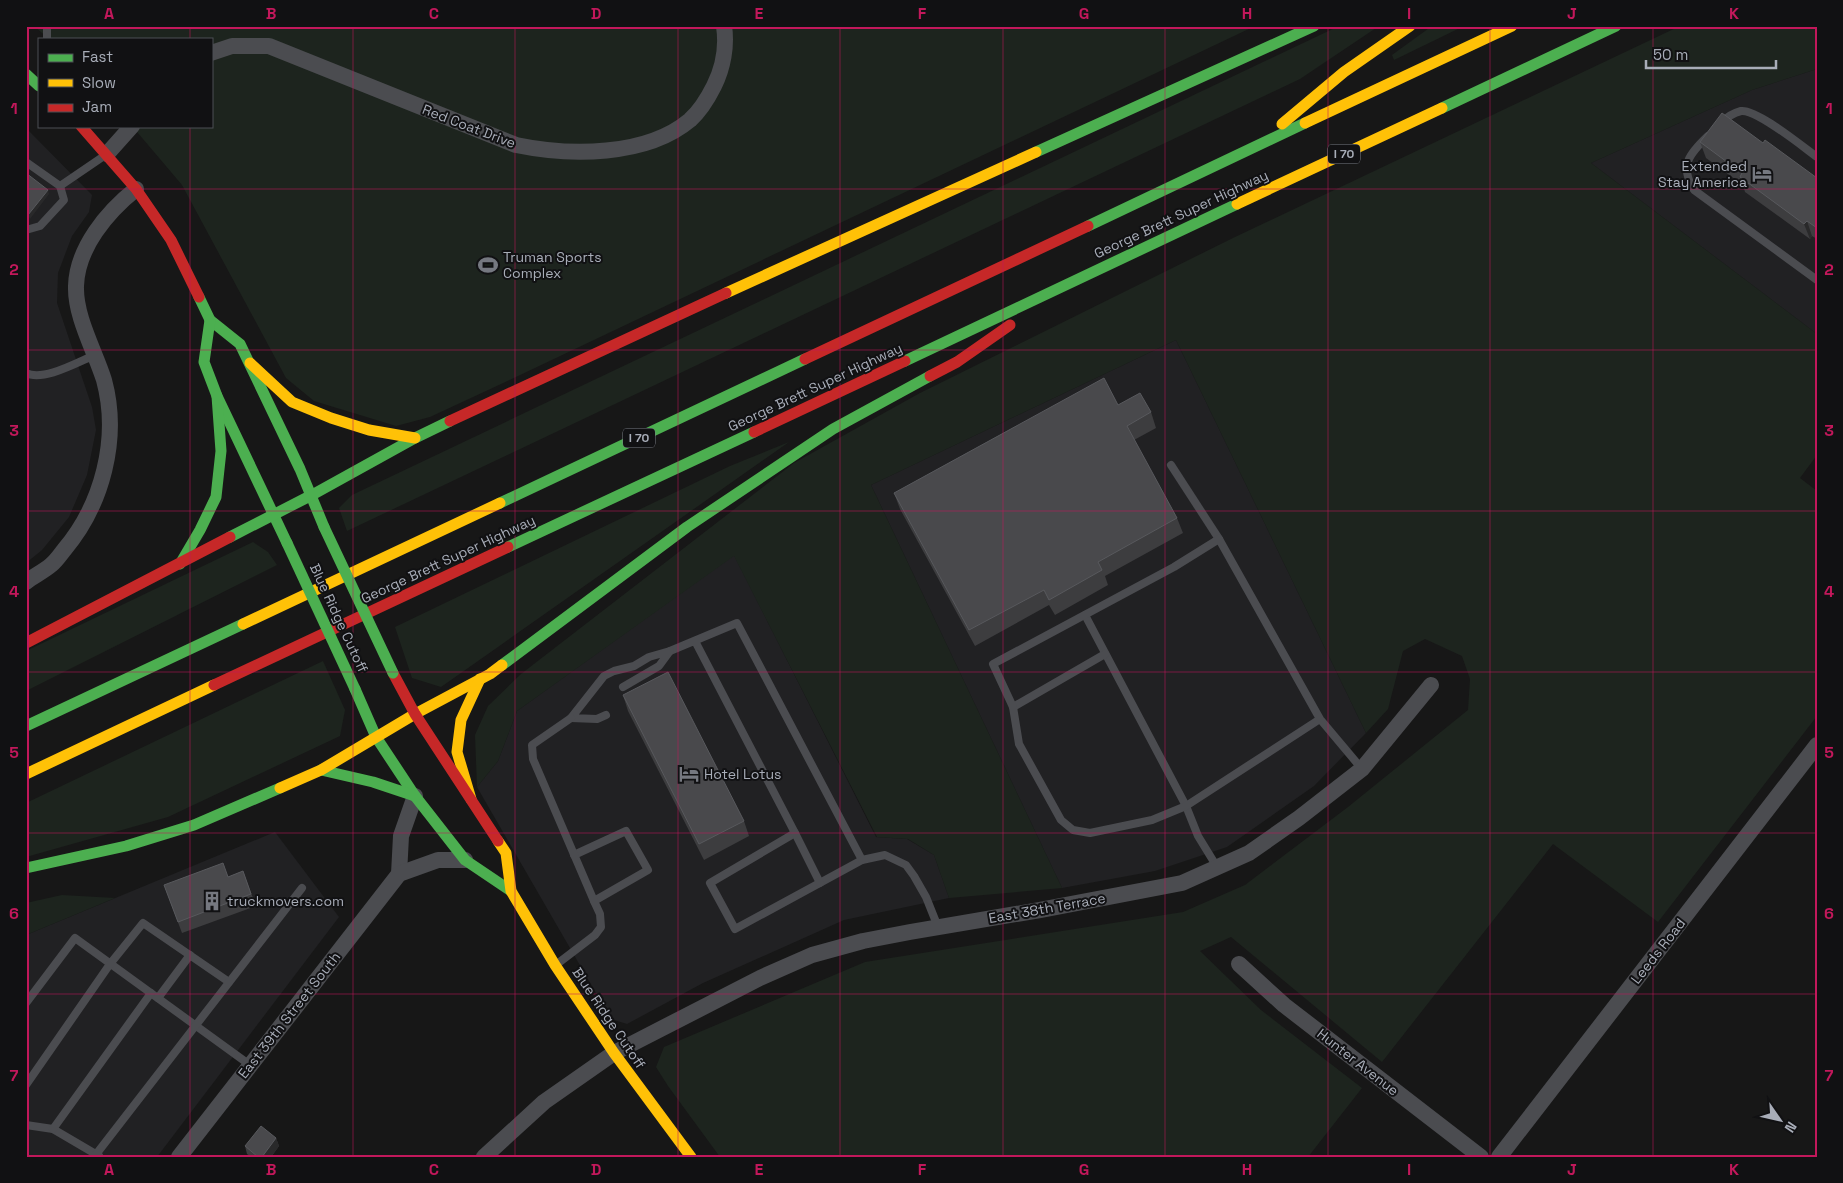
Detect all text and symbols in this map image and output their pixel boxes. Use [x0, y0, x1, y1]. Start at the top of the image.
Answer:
text: A [104, 3, 114, 24]
text: B [266, 3, 276, 24]
text: C [429, 3, 439, 24]
text: D [591, 3, 601, 24]
text: E [755, 3, 764, 24]
text: F [918, 3, 927, 24]
text: G [1079, 3, 1089, 24]
text: H [1242, 3, 1252, 24]
text: I [1407, 3, 1411, 24]
text: J [1567, 3, 1577, 24]
text: K [1729, 3, 1739, 24]
legend [38, 38, 212, 128]
scale bar [1646, 38, 1776, 70]
text: 50 m [1653, 45, 1688, 64]
text: Fast [82, 47, 113, 66]
text: Slow [82, 73, 116, 92]
text: Jam [82, 97, 112, 116]
text: 1 [10, 98, 18, 119]
text: 1 [1825, 98, 1833, 119]
street label: Red Coat Drive [420, 100, 518, 152]
road number: I 70 [1328, 144, 1360, 164]
place label: Extended Stay America [1658, 157, 1747, 191]
hotel icon: Extended Stay America [1751, 163, 1773, 185]
street label: George Brett Super Highway [1091, 166, 1271, 262]
place label: Truman Sports Complex [503, 248, 602, 282]
sports icon: Truman Sports Complex [477, 254, 499, 276]
text: 2 [9, 259, 19, 280]
text: 2 [1824, 259, 1834, 280]
street label: George Brett Super Highway [725, 339, 905, 435]
text: 3 [9, 420, 19, 441]
text: 3 [1824, 420, 1834, 441]
road number: I 70 [623, 428, 655, 448]
street label: George Brett Super Highway [358, 511, 538, 607]
street label: Blue Ridge Cutoff [306, 561, 372, 676]
text: 4 [9, 581, 19, 602]
text: 4 [1824, 581, 1834, 602]
text: 5 [9, 742, 19, 763]
text: 5 [1824, 742, 1834, 763]
hotel icon: Hotel Lotus [678, 763, 700, 785]
place label: Hotel Lotus [704, 765, 781, 783]
street label: East 38th Terrace [987, 889, 1107, 927]
building icon: truckmovers.com [201, 890, 223, 912]
place label: truckmovers.com [227, 892, 344, 910]
text: 6 [9, 903, 19, 924]
text: 6 [1824, 903, 1834, 924]
street label: Leeds Road [1627, 915, 1689, 987]
street label: East 39th Street South [234, 948, 344, 1082]
street label: Blue Ridge Cutoff [569, 964, 650, 1072]
street label: Hunter Avenue [1314, 1025, 1402, 1099]
text: 7 [10, 1065, 19, 1086]
text: 7 [1825, 1065, 1834, 1086]
north arrow [1756, 1096, 1806, 1146]
text: N [1781, 1118, 1801, 1136]
text: A [104, 1159, 114, 1180]
text: B [266, 1159, 276, 1180]
text: C [429, 1159, 439, 1180]
text: D [591, 1159, 601, 1180]
text: E [755, 1159, 764, 1180]
text: F [918, 1159, 927, 1180]
text: G [1079, 1159, 1089, 1180]
text: H [1242, 1159, 1252, 1180]
text: I [1407, 1159, 1411, 1180]
text: J [1567, 1159, 1577, 1180]
text: K [1729, 1159, 1739, 1180]

